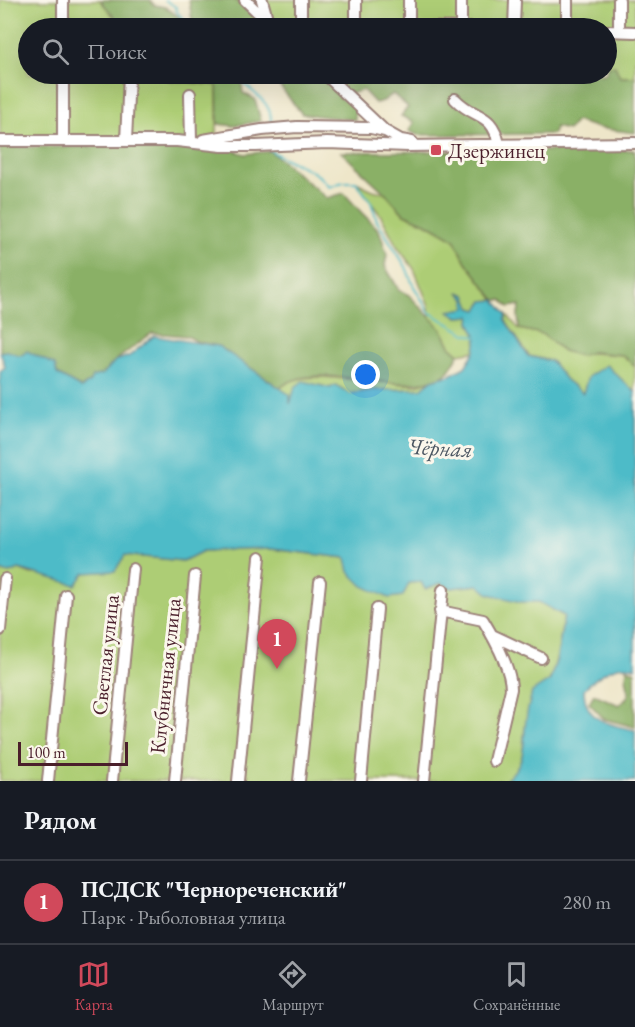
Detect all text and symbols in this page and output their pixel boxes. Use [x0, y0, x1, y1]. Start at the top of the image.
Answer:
search box [18, 18, 617, 84]
icon: search [39, 35, 72, 68]
text: Поиск [87, 37, 147, 66]
place label: Дзержинец [448, 137, 545, 164]
marker: Дзержинец [429, 143, 443, 157]
your location [351, 360, 380, 389]
water label: Чёрная [407, 432, 473, 464]
street label: Светлая улица [85, 593, 125, 717]
street label: Клубничная улица [143, 596, 187, 755]
pin: 1 [258, 620, 296, 669]
scale bar [18, 739, 128, 766]
text: 100 m [27, 742, 66, 763]
text: Рядом [24, 803, 97, 837]
text: ПСДСК "Чернореченский" [81, 875, 347, 904]
text: 1 [38, 889, 49, 915]
text: 280 m [563, 889, 611, 915]
text: Парк · Рыболовная улица [81, 904, 286, 930]
tab: Карта [75, 958, 113, 1015]
tab: Маршрут [262, 958, 324, 1015]
tab: Сохранённые [473, 958, 560, 1015]

